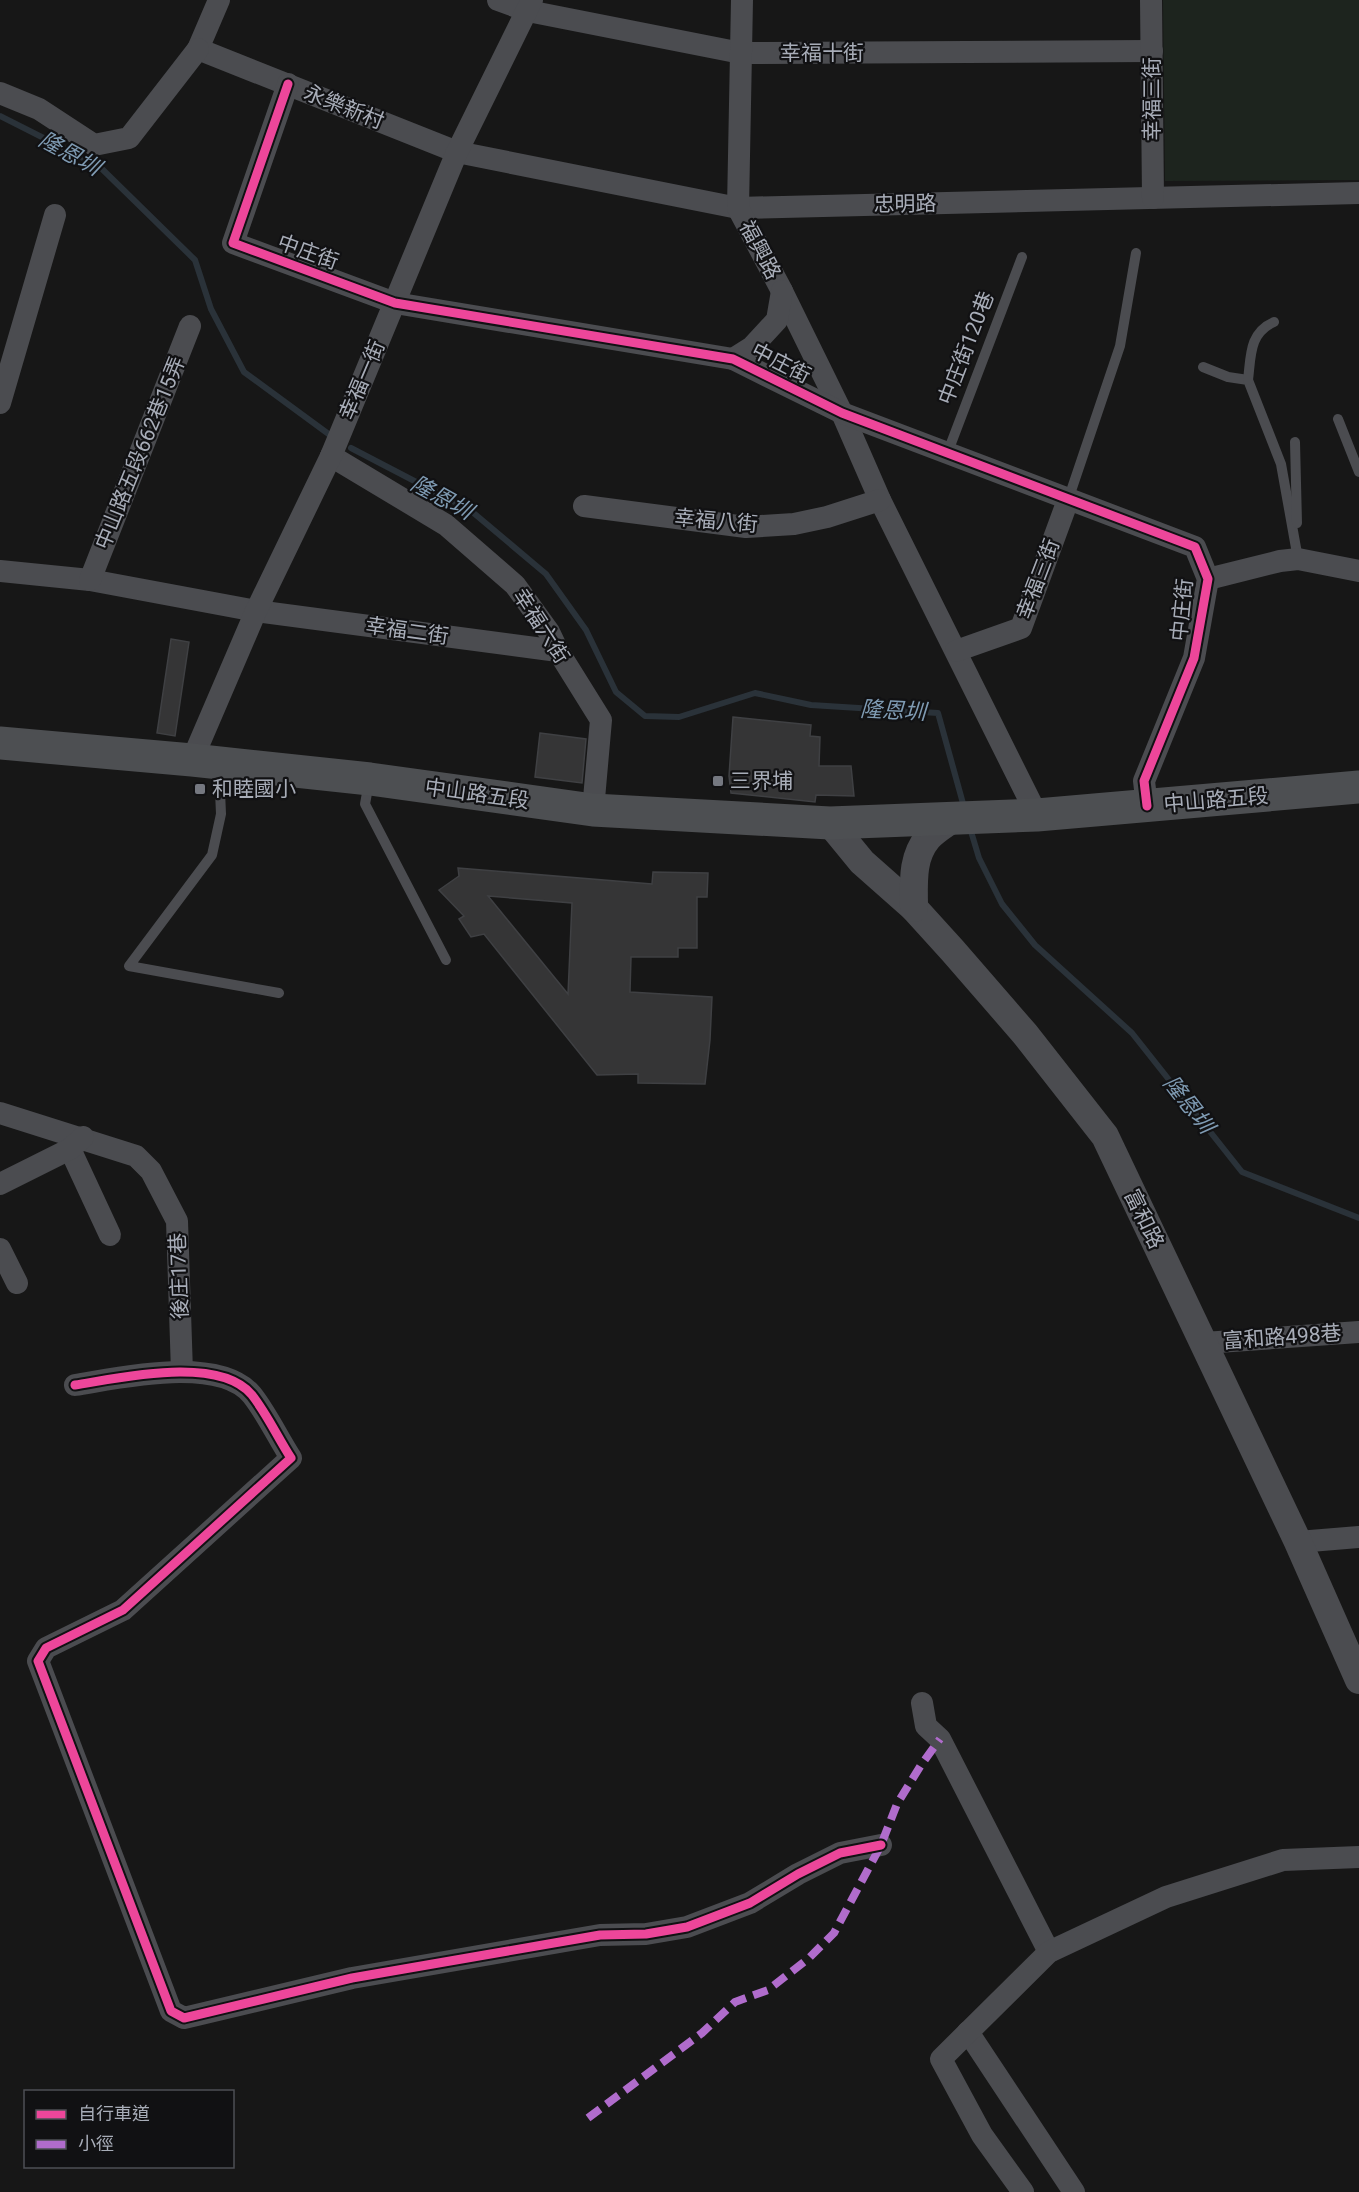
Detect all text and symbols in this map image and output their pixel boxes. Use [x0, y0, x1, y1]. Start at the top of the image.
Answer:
street label: 幸福十街 [780, 41, 864, 65]
street label: 幸福三街 [1140, 57, 1164, 141]
street label: 永樂新村 [301, 80, 387, 134]
water label: 隆恩圳 [35, 127, 107, 182]
street label: 忠明路 [873, 191, 937, 217]
street label: 福興路 [735, 217, 785, 283]
street label: 中庄街 [274, 230, 342, 274]
street label: 中庄街120巷 [933, 288, 999, 408]
street label: 幸福一街 [335, 337, 389, 423]
street label: 中庄街 [747, 338, 815, 388]
street label: 中山路五段662巷15弄 [90, 353, 190, 553]
water label: 隆恩圳 [407, 471, 479, 526]
street label: 幸福八街 [673, 505, 759, 537]
street label: 幸福三街 [1012, 535, 1064, 623]
street label: 中庄街 [1167, 577, 1197, 643]
street label: 幸福六街 [508, 584, 574, 668]
street label: 幸福二街 [364, 613, 450, 649]
water label: 隆恩圳 [859, 696, 930, 725]
place label: 三界埔 [730, 769, 793, 793]
marker: 三界埔 [711, 774, 725, 788]
street label: 中山路五段 [423, 775, 531, 813]
place label: 和睦國小 [212, 777, 296, 801]
marker: 和睦國小 [193, 782, 207, 796]
street label: 中山路五段 [1163, 783, 1269, 817]
water label: 隆恩圳 [1158, 1071, 1221, 1140]
street label: 富和路 [1119, 1185, 1169, 1253]
street label: 後庄17巷 [165, 1232, 193, 1320]
street label: 富和路498巷 [1222, 1321, 1342, 1353]
legend [24, 2090, 234, 2168]
text: 自行車道 [78, 2103, 150, 2124]
text: 小徑 [78, 2133, 114, 2154]

